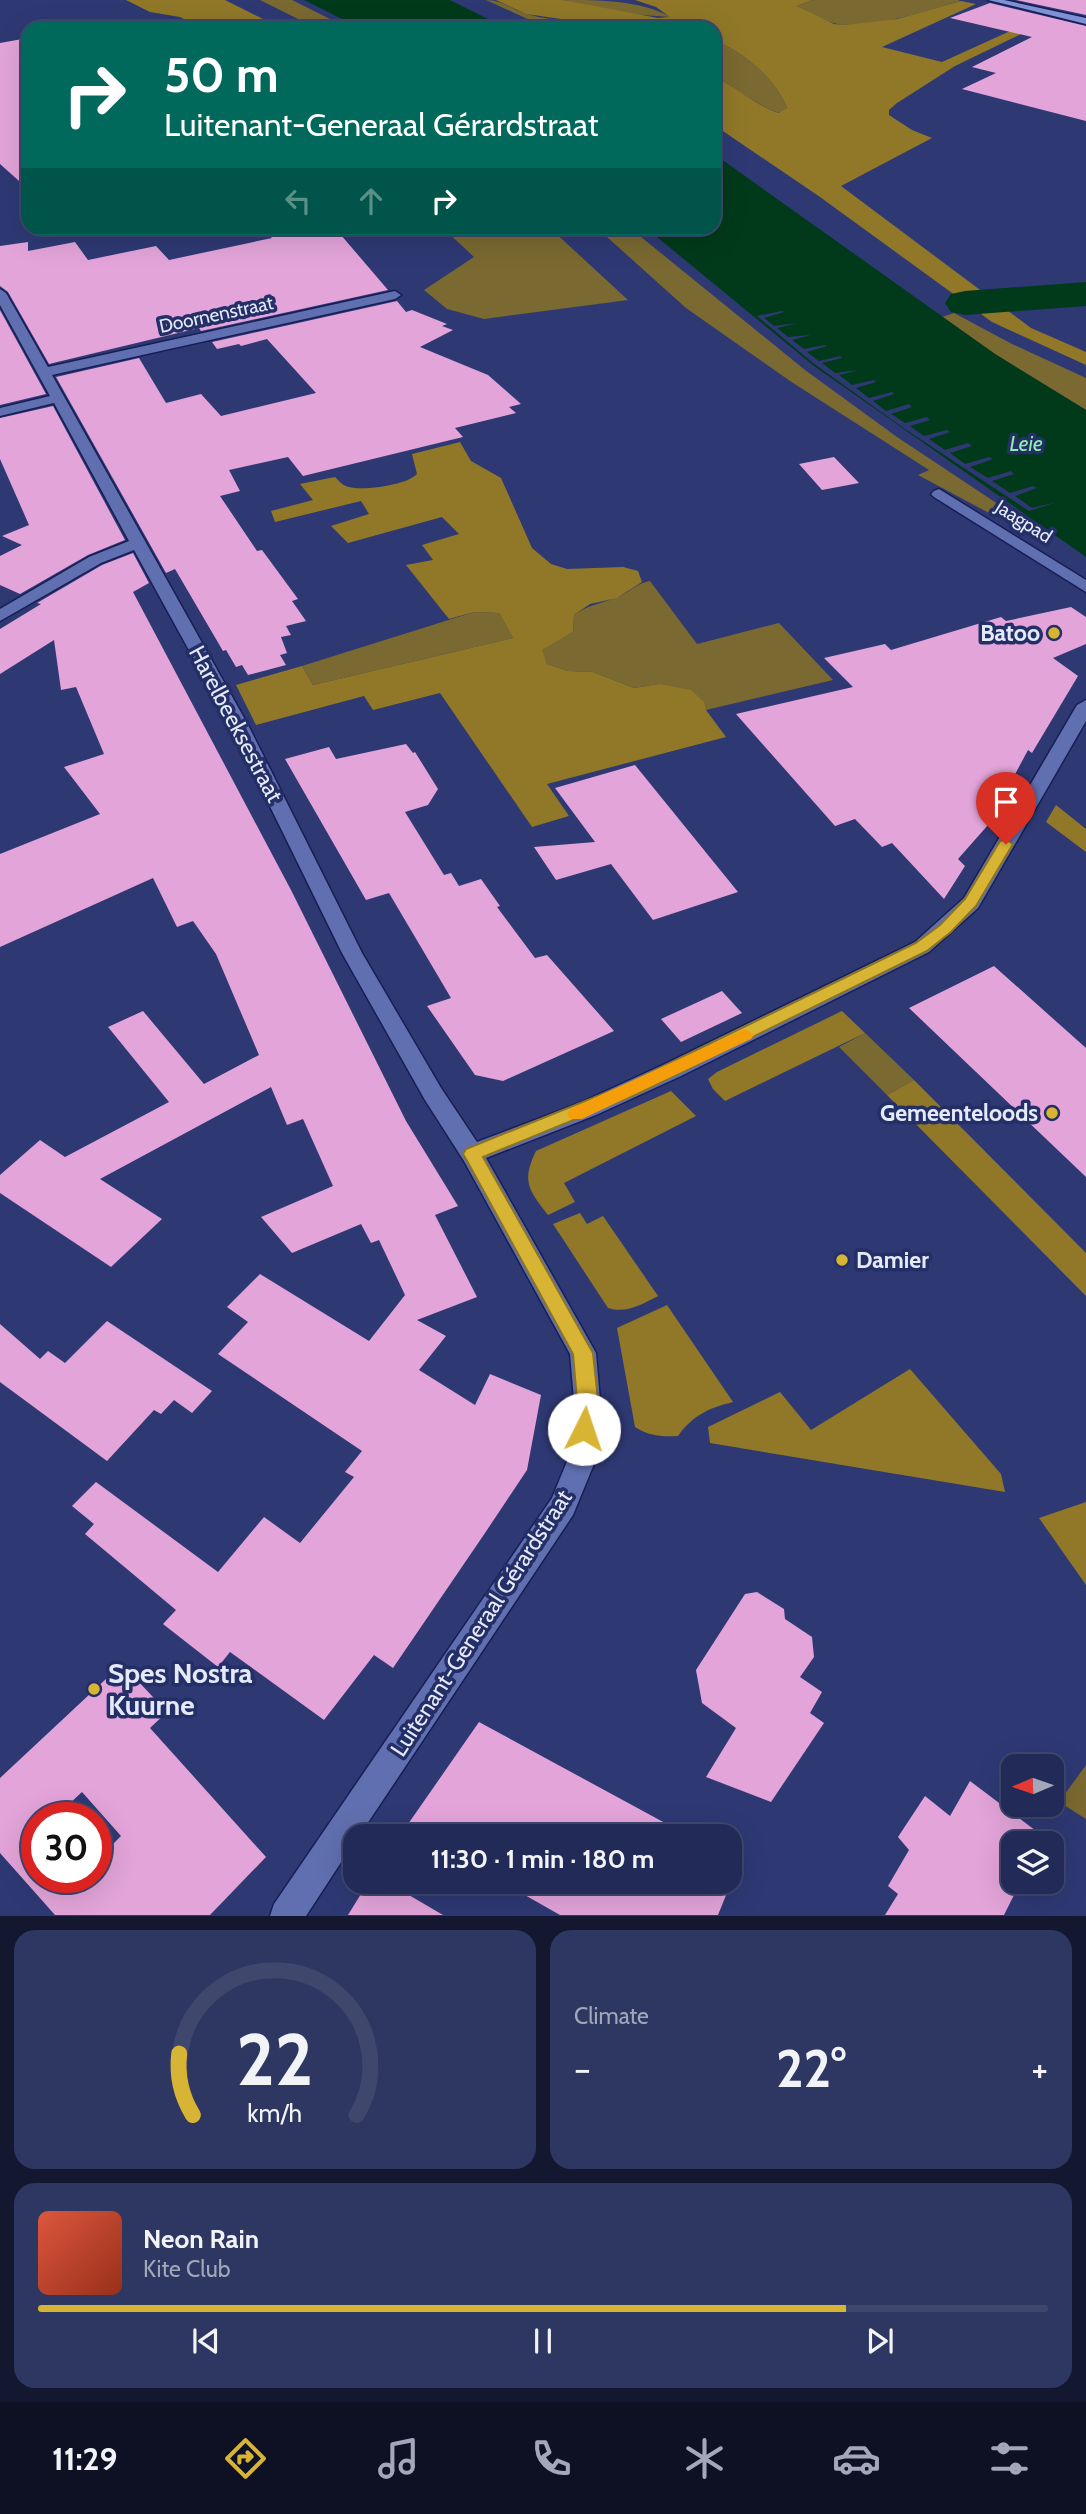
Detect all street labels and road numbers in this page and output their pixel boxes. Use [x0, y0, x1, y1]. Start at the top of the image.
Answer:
street label: Doornenstraat [157, 291, 276, 338]
street label: Jaagpad [990, 495, 1056, 548]
street label: Harelbeeksestraat [183, 641, 289, 807]
street label: Luitenant-Generaal Gérardstraat [384, 1484, 578, 1762]

